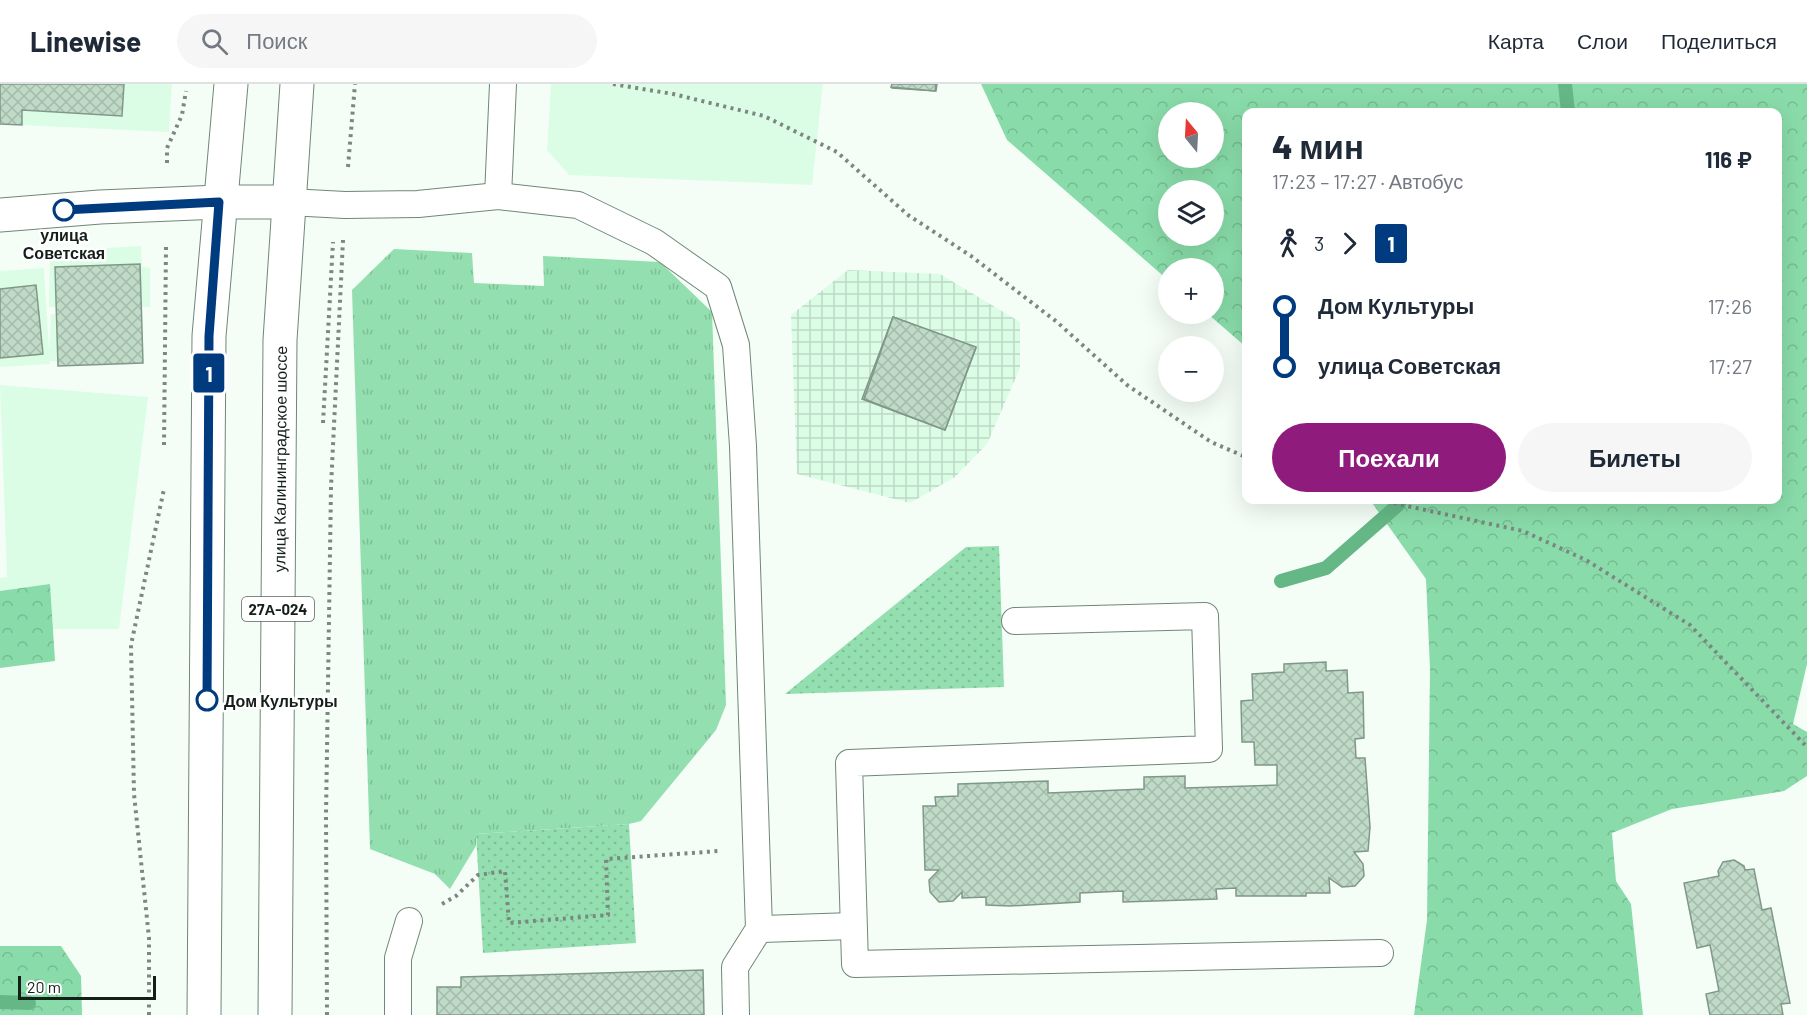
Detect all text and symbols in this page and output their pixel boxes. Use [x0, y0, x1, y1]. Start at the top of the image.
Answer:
search box [177, 14, 597, 68]
text: Linewise [30, 24, 141, 58]
icon: search [198, 25, 231, 58]
text: Поиск [246, 27, 307, 53]
text: Карта [1488, 28, 1544, 53]
text: Слои [1577, 28, 1628, 53]
text: Поделиться [1661, 28, 1777, 53]
north arrow [1158, 102, 1224, 168]
map controls [1158, 102, 1224, 402]
text: 4 мин [1272, 126, 1364, 166]
text: 116 ₽ [1705, 146, 1752, 172]
text: 17:23 – 17:27 · Автобус [1272, 169, 1463, 193]
button: layers [1158, 180, 1224, 246]
marker: улица Советская [53, 199, 75, 221]
place label: улица Советская [23, 225, 105, 262]
icon: walk [1272, 227, 1305, 260]
icon: forward [1333, 227, 1366, 260]
text: 3 [1314, 231, 1324, 255]
text: 1 [1387, 231, 1395, 256]
button: + [1158, 258, 1224, 324]
text: Дом Культуры [1318, 292, 1474, 318]
text: 17:26 [1708, 294, 1752, 318]
button: − [1158, 336, 1224, 402]
street label: улица Калининградское шоссе [269, 346, 289, 572]
text: улица Советская [1318, 352, 1501, 378]
line badge: 1 [190, 354, 228, 392]
text: 17:27 [1709, 354, 1752, 378]
text: 1 [205, 361, 213, 386]
button: Поехали [1272, 423, 1506, 492]
button: Билеты [1518, 423, 1752, 492]
road number: 27А-024 [242, 597, 314, 621]
marker: Дом Культуры [196, 689, 218, 711]
place label: Дом Культуры [224, 691, 338, 710]
scale bar [18, 973, 156, 1000]
text: 20 m [27, 977, 61, 996]

